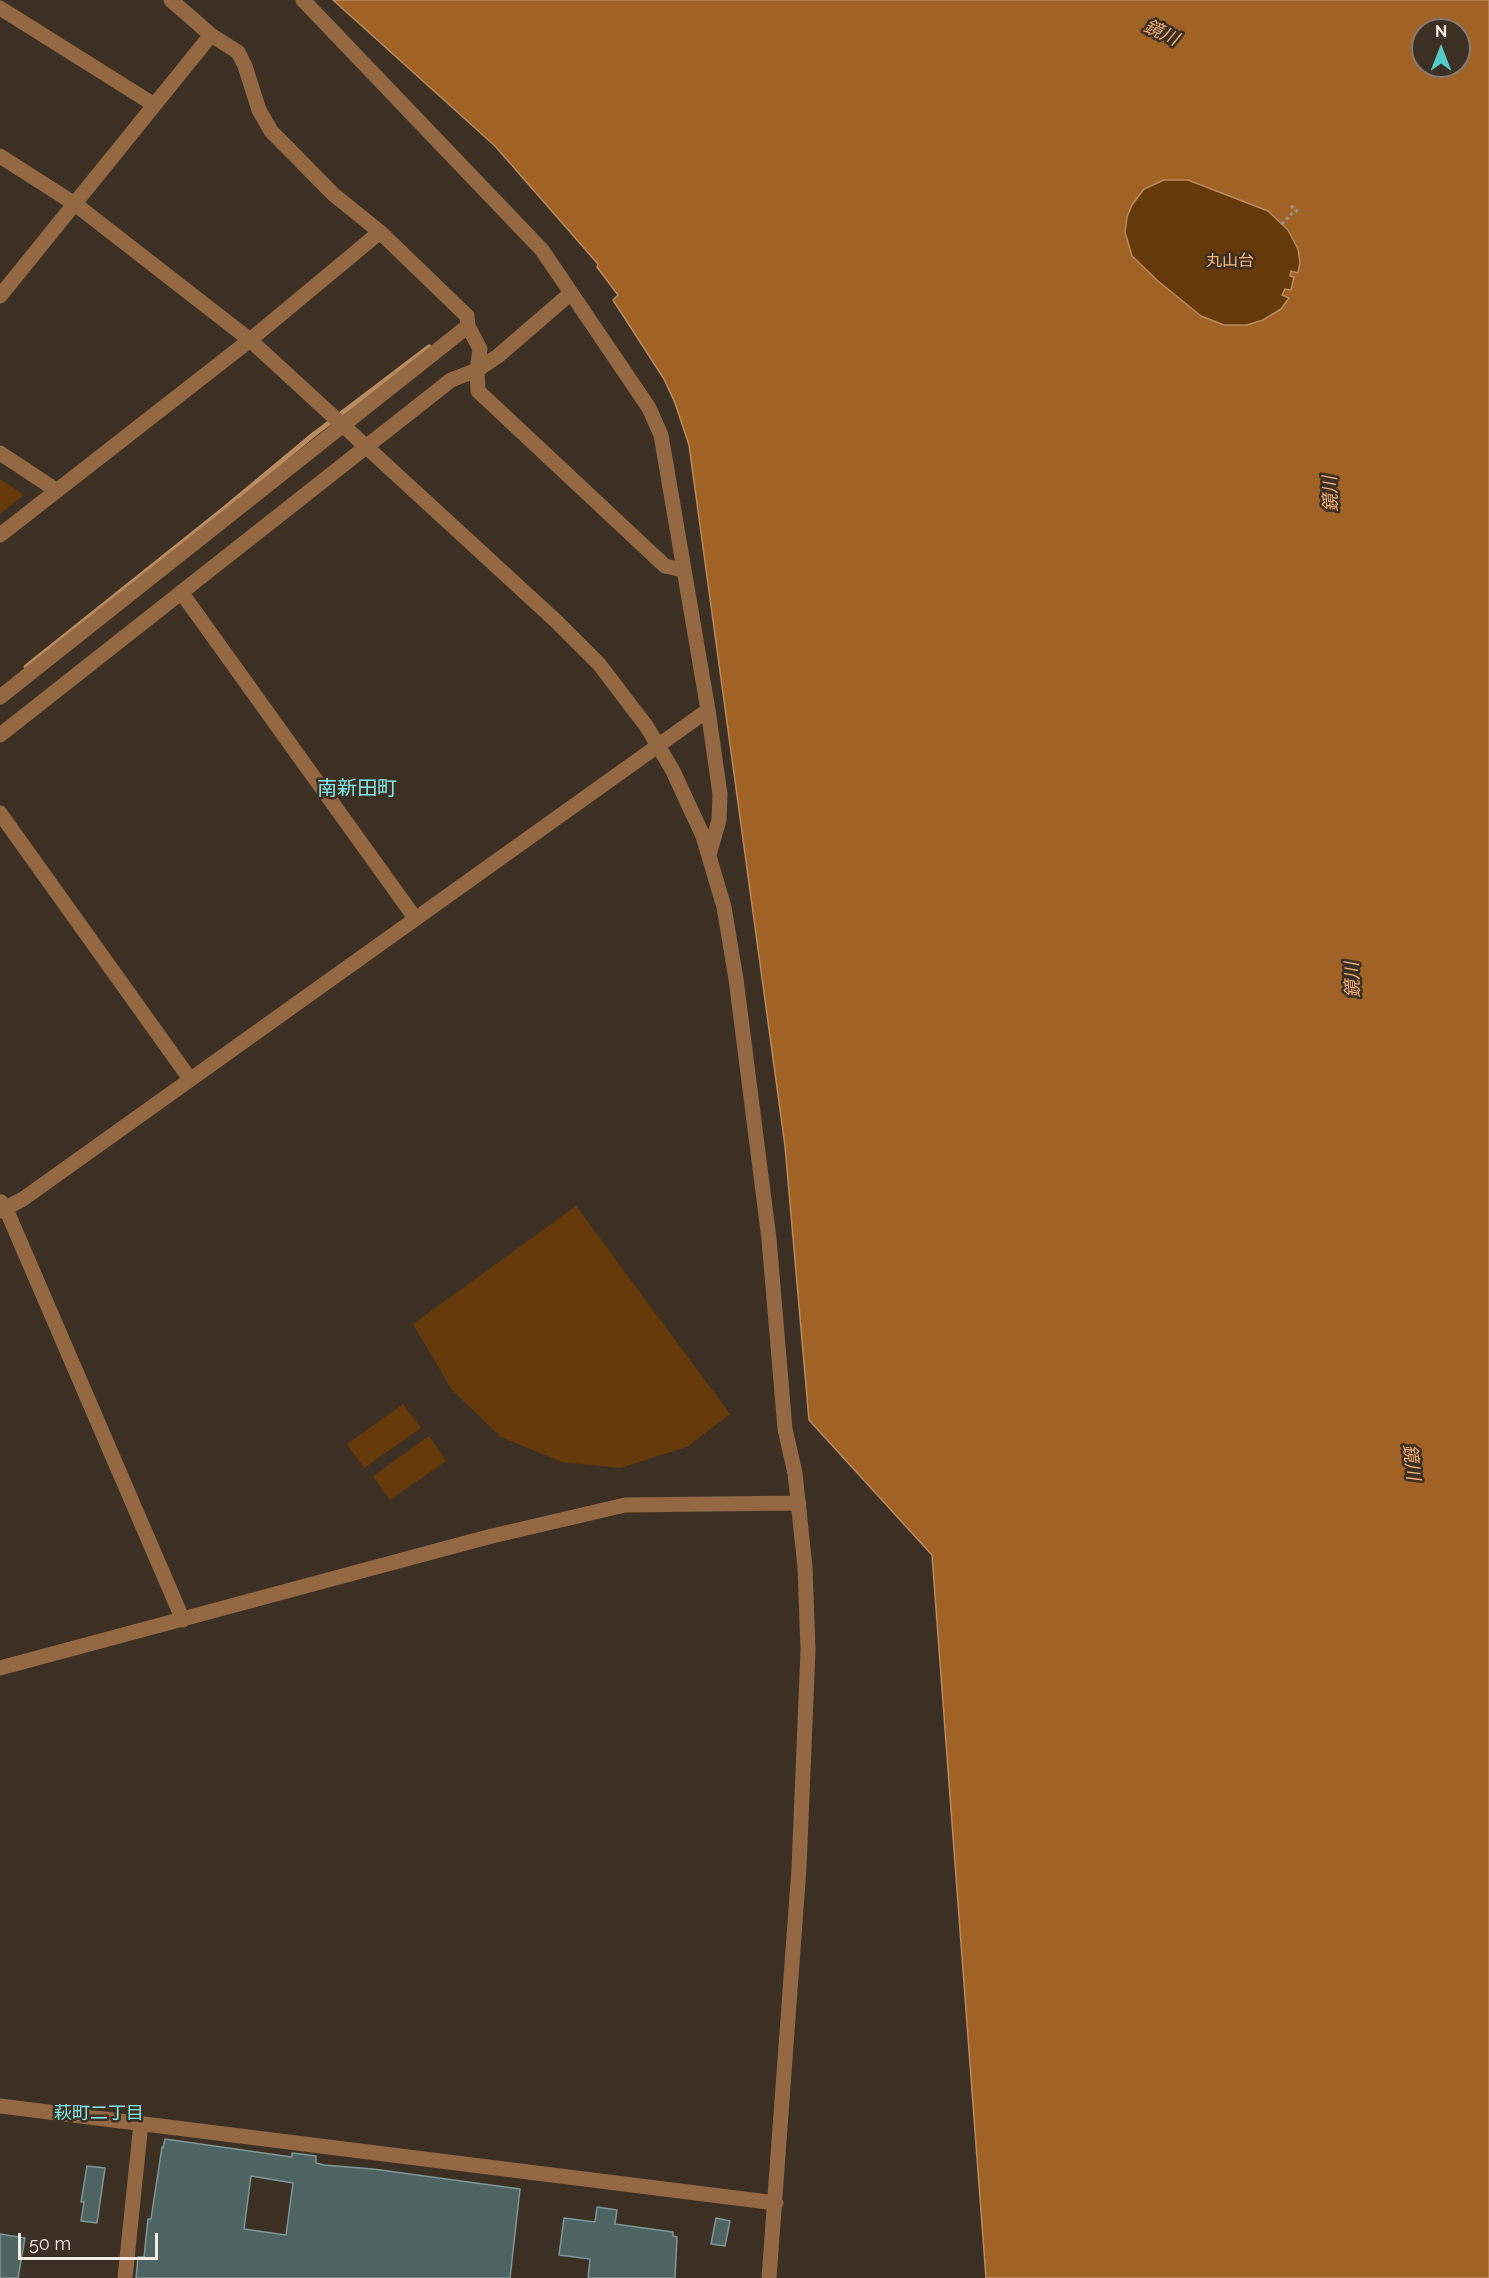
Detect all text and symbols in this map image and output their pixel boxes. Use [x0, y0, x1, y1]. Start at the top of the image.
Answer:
water label: 鏡川 [1140, 16, 1182, 50]
north arrow [1411, 18, 1471, 78]
text: N [1435, 22, 1447, 41]
park label: 丸山台 [1206, 251, 1254, 271]
water label: 鏡川 [1319, 475, 1343, 513]
district label: 南新田町 [317, 777, 397, 801]
water label: 鏡川 [1341, 961, 1365, 999]
water label: 鏡川 [1398, 1443, 1424, 1481]
district label: 萩町二丁目 [54, 2103, 144, 2125]
scale bar [21, 2221, 160, 2259]
text: 50 m [29, 2233, 71, 2254]

